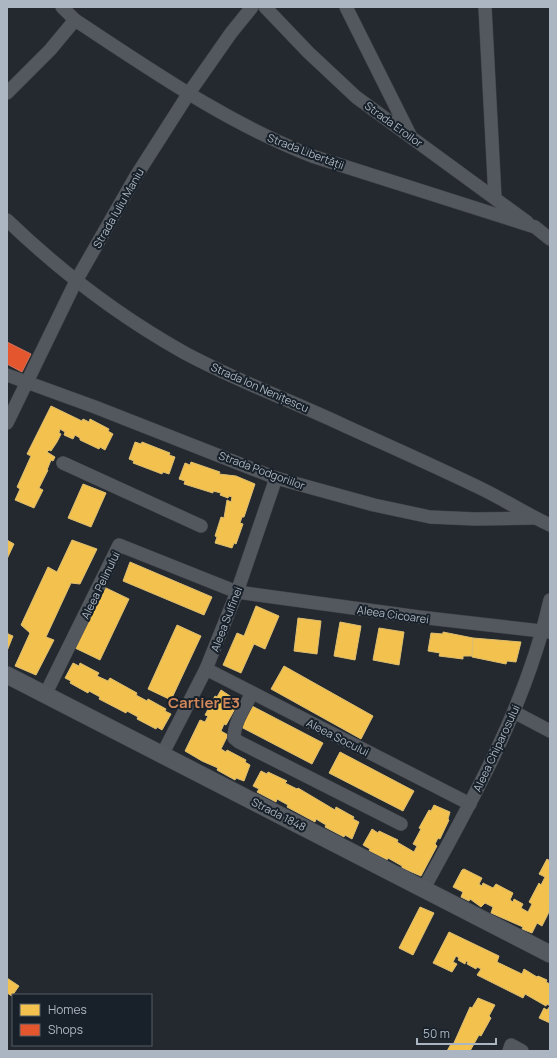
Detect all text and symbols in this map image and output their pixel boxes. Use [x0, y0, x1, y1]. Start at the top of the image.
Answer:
street label: Strada Eroilor [362, 98, 426, 150]
street label: Strada Libertății [265, 129, 347, 173]
street label: Strada Iuliu Maniu [89, 165, 147, 251]
street label: Strada Ion Nenițescu [209, 359, 311, 415]
street label: Strada Podgoriilor [217, 447, 307, 493]
street label: Aleea Pelinului [77, 549, 123, 621]
street label: Aleea Sulfinei [207, 584, 245, 654]
street label: Aleea Cicoarei [356, 602, 430, 626]
district label: Cartier E3 [168, 692, 240, 713]
street label: Aleea Chiparosului [469, 702, 523, 794]
street label: Aleea Socului [304, 715, 372, 759]
street label: Strada 1848 [249, 794, 309, 834]
legend [12, 994, 152, 1046]
text: Homes [48, 1001, 87, 1018]
scale bar [417, 1020, 496, 1046]
text: Shops [48, 1021, 83, 1038]
text: 50 m [423, 1025, 450, 1042]

